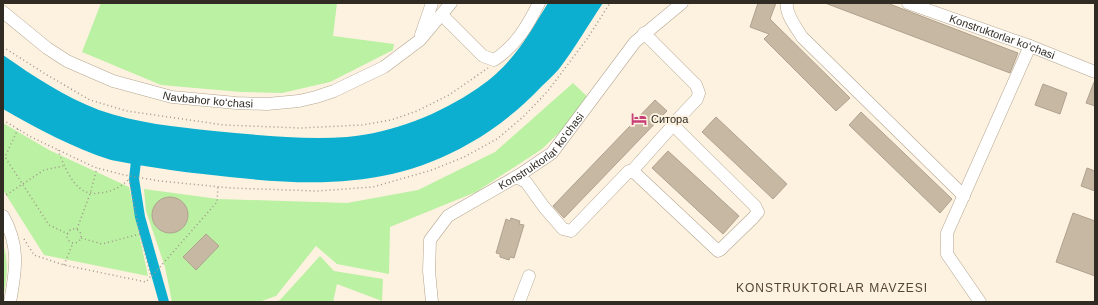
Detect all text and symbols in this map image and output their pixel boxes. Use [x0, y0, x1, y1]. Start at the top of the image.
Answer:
street label: Konstruktorlar ko‘chasi [948, 12, 1057, 61]
street label: Navbahor ko‘chasi [161, 89, 253, 110]
street label: Konstruktorlar ko‘chasi [496, 110, 586, 192]
hotel icon: Ситора [630, 110, 648, 128]
place label: Ситора [651, 113, 689, 125]
district label: KONSTRUKTORLAR MAVZESI [736, 281, 928, 295]

